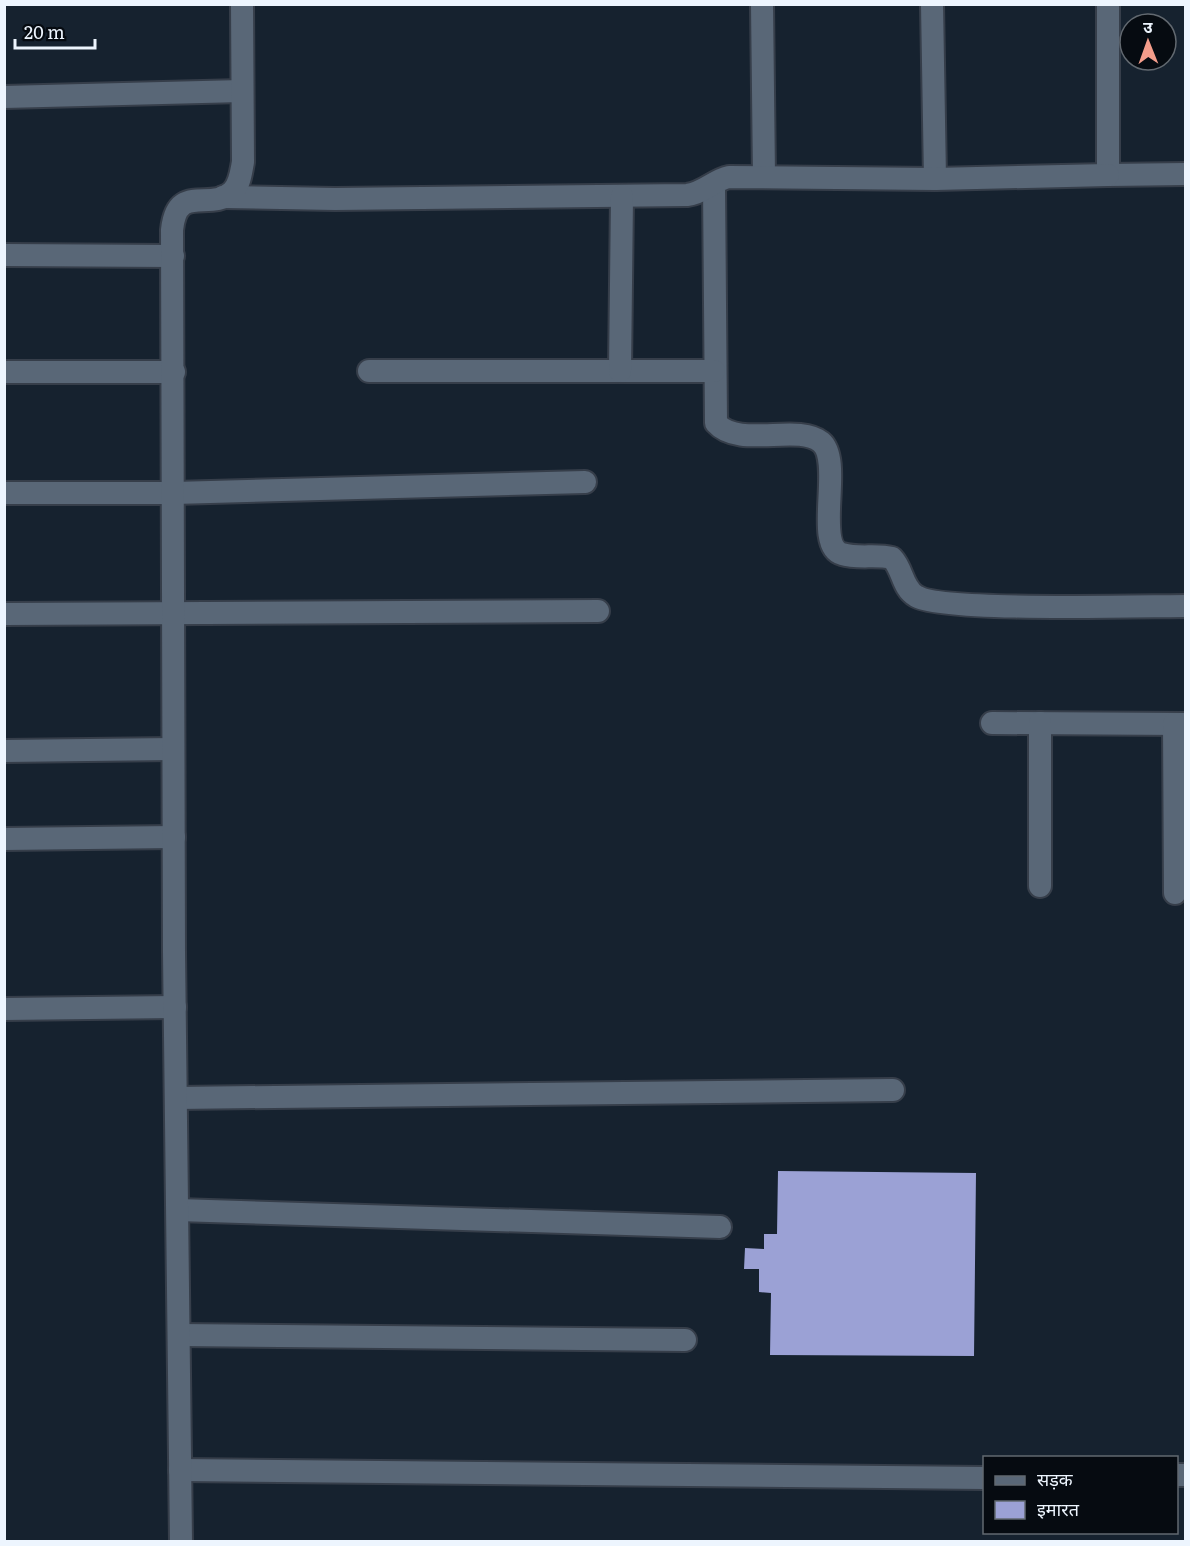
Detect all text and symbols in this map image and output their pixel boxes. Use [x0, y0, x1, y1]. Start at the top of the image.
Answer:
scale bar [15, 12, 94, 50]
north arrow [1118, 12, 1178, 72]
text: उ [1143, 14, 1153, 38]
text: 20 m [24, 18, 65, 45]
legend [983, 1456, 1178, 1534]
text: सड़क [1037, 1465, 1074, 1492]
text: इमारत [1037, 1495, 1080, 1522]

